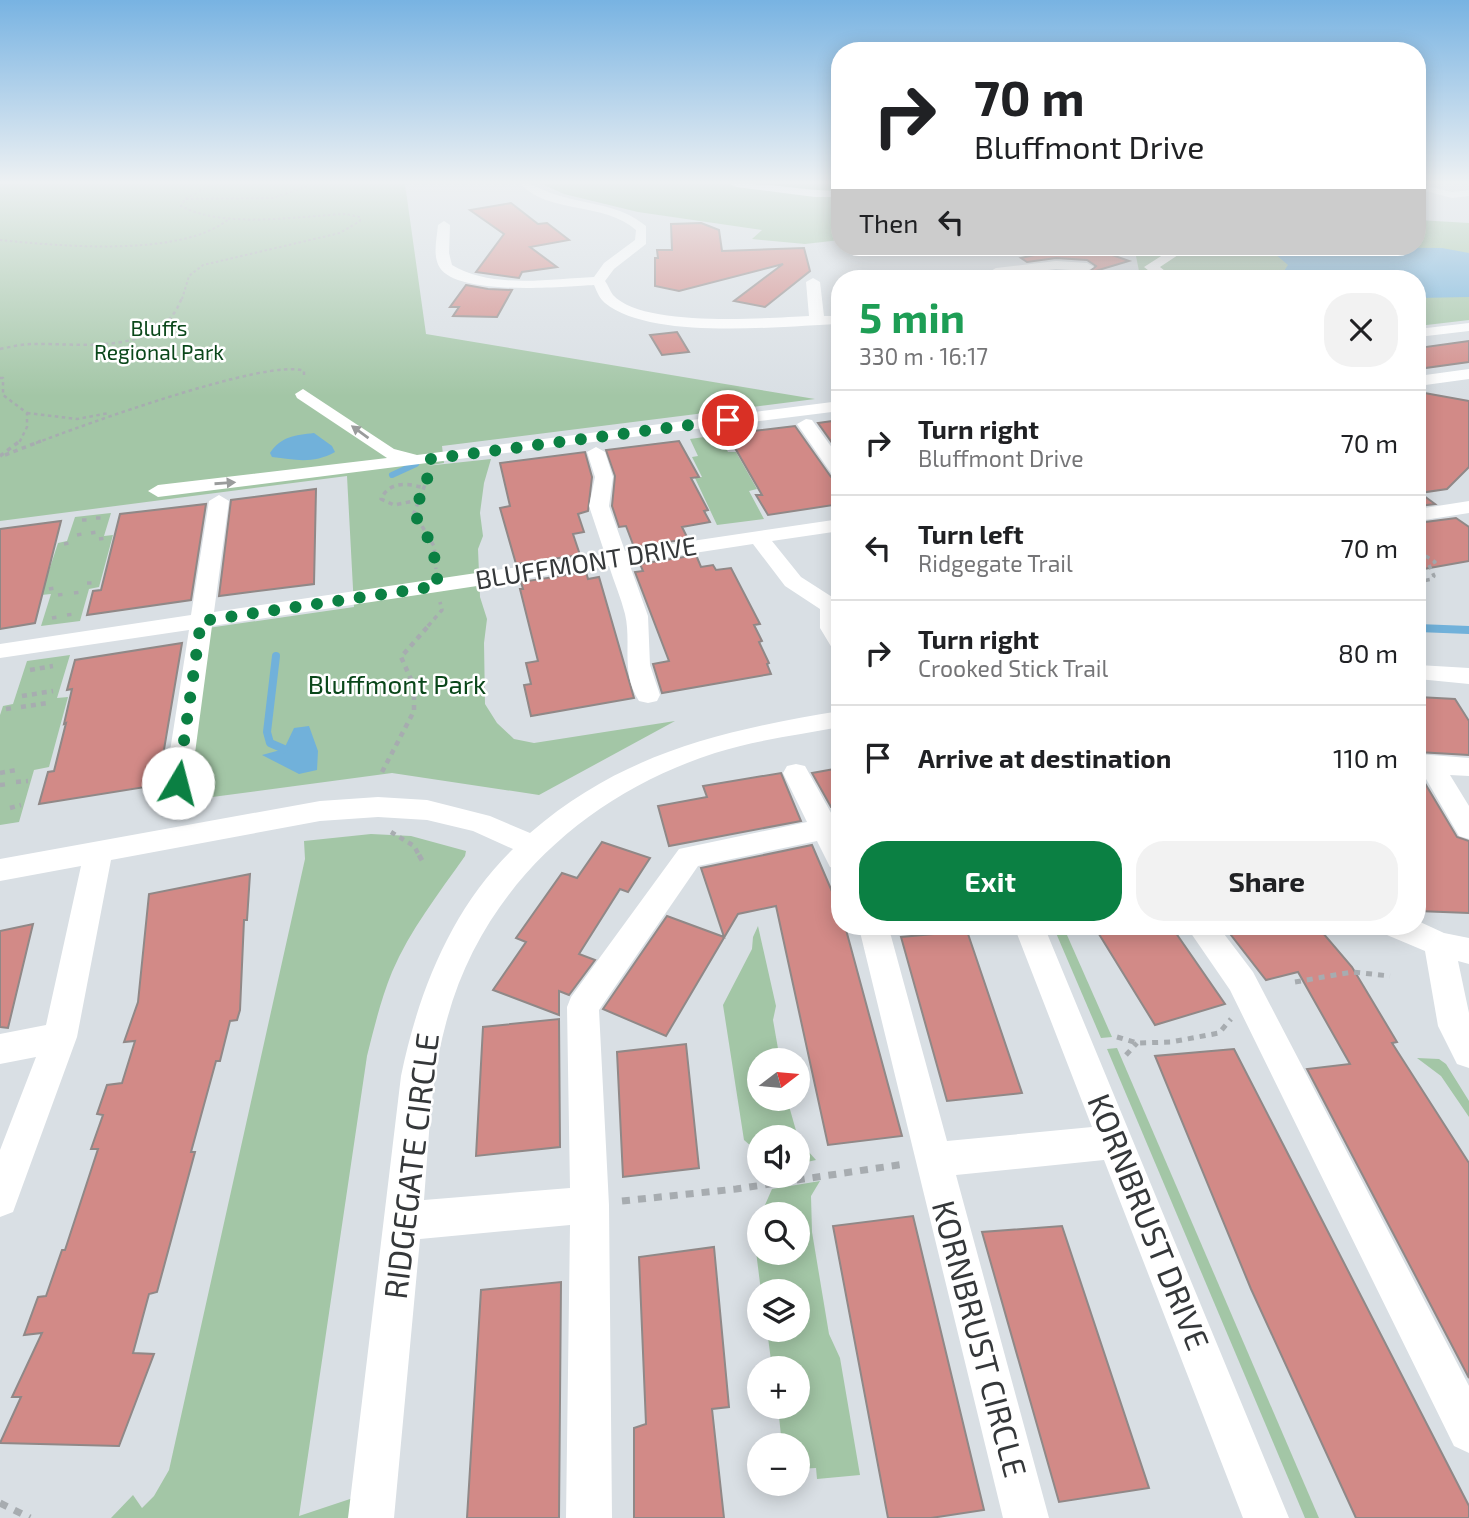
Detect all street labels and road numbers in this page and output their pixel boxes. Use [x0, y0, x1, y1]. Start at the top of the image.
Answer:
street label: BLUFFMONT DRIVE [473, 529, 699, 594]
street label: RIDGEGATE CIRCLE [375, 1030, 445, 1301]
street label: KORNBRUST DRIVE [1081, 1088, 1219, 1355]
street label: KORNBRUST CIRCLE [926, 1196, 1036, 1481]

